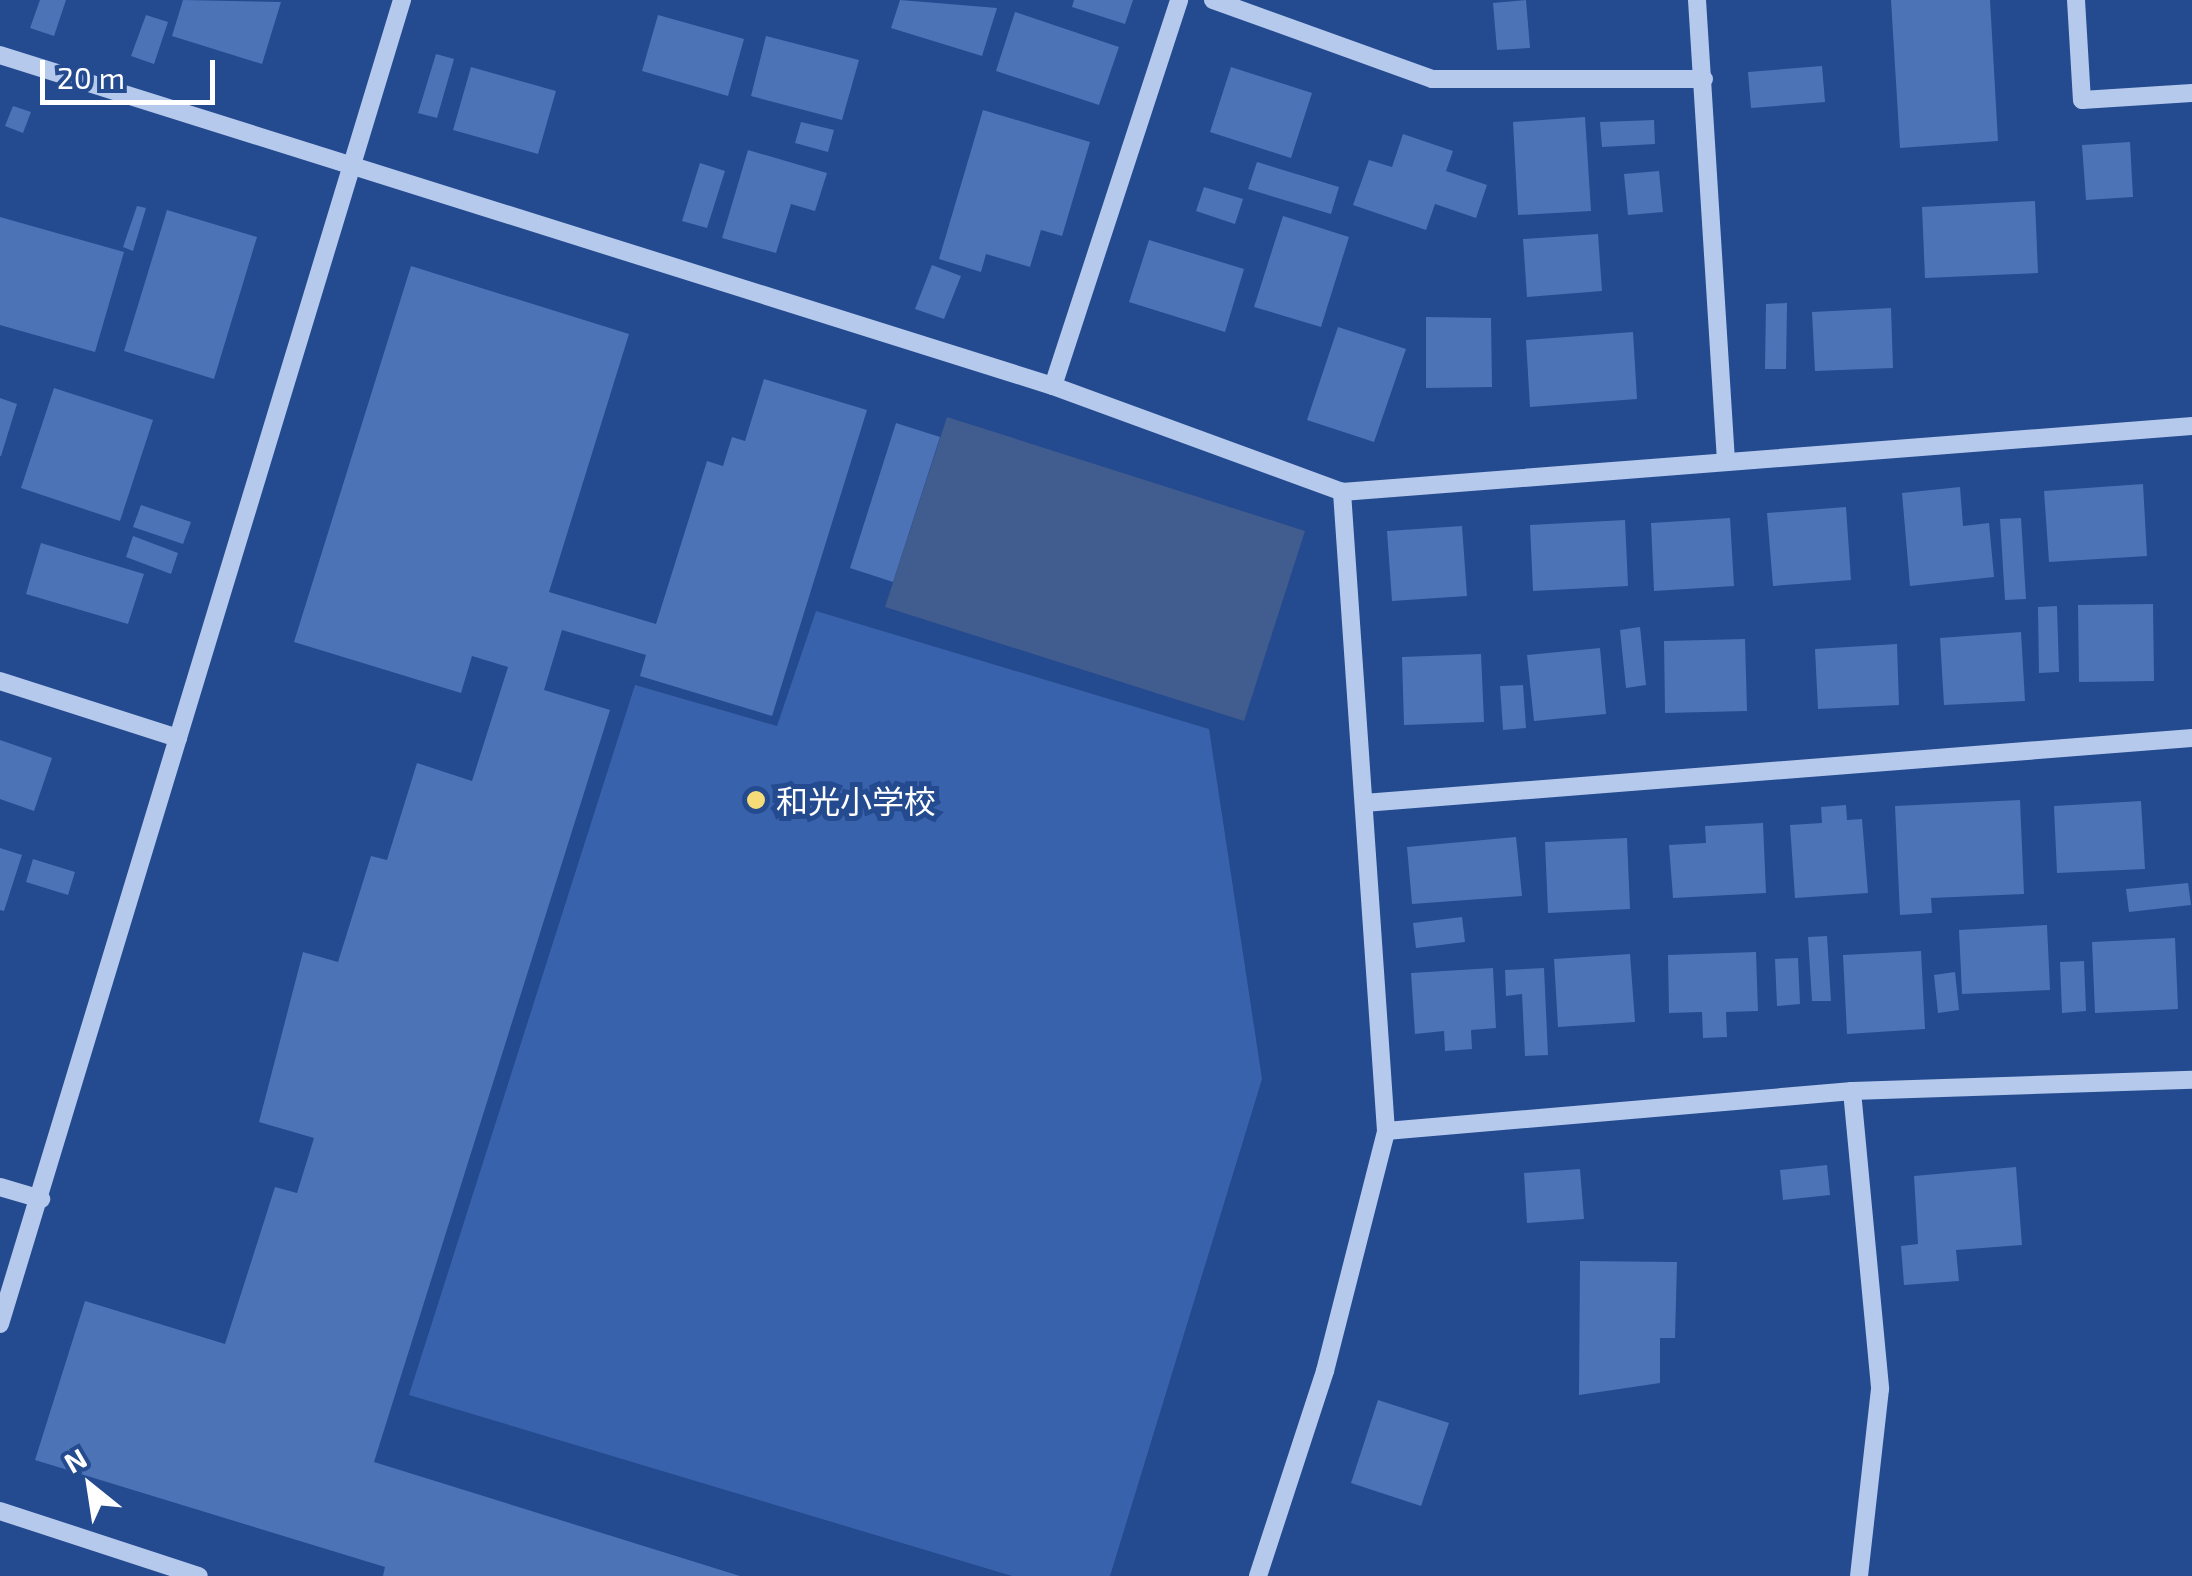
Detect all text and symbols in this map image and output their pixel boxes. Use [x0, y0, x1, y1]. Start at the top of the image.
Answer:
scale bar [45, 40, 220, 102]
text: 20 m [57, 59, 125, 95]
place label: 和光小学校 [776, 781, 936, 819]
marker: 和光小学校 [745, 789, 767, 811]
north arrow [40, 1436, 140, 1536]
text: N [58, 1440, 92, 1480]

